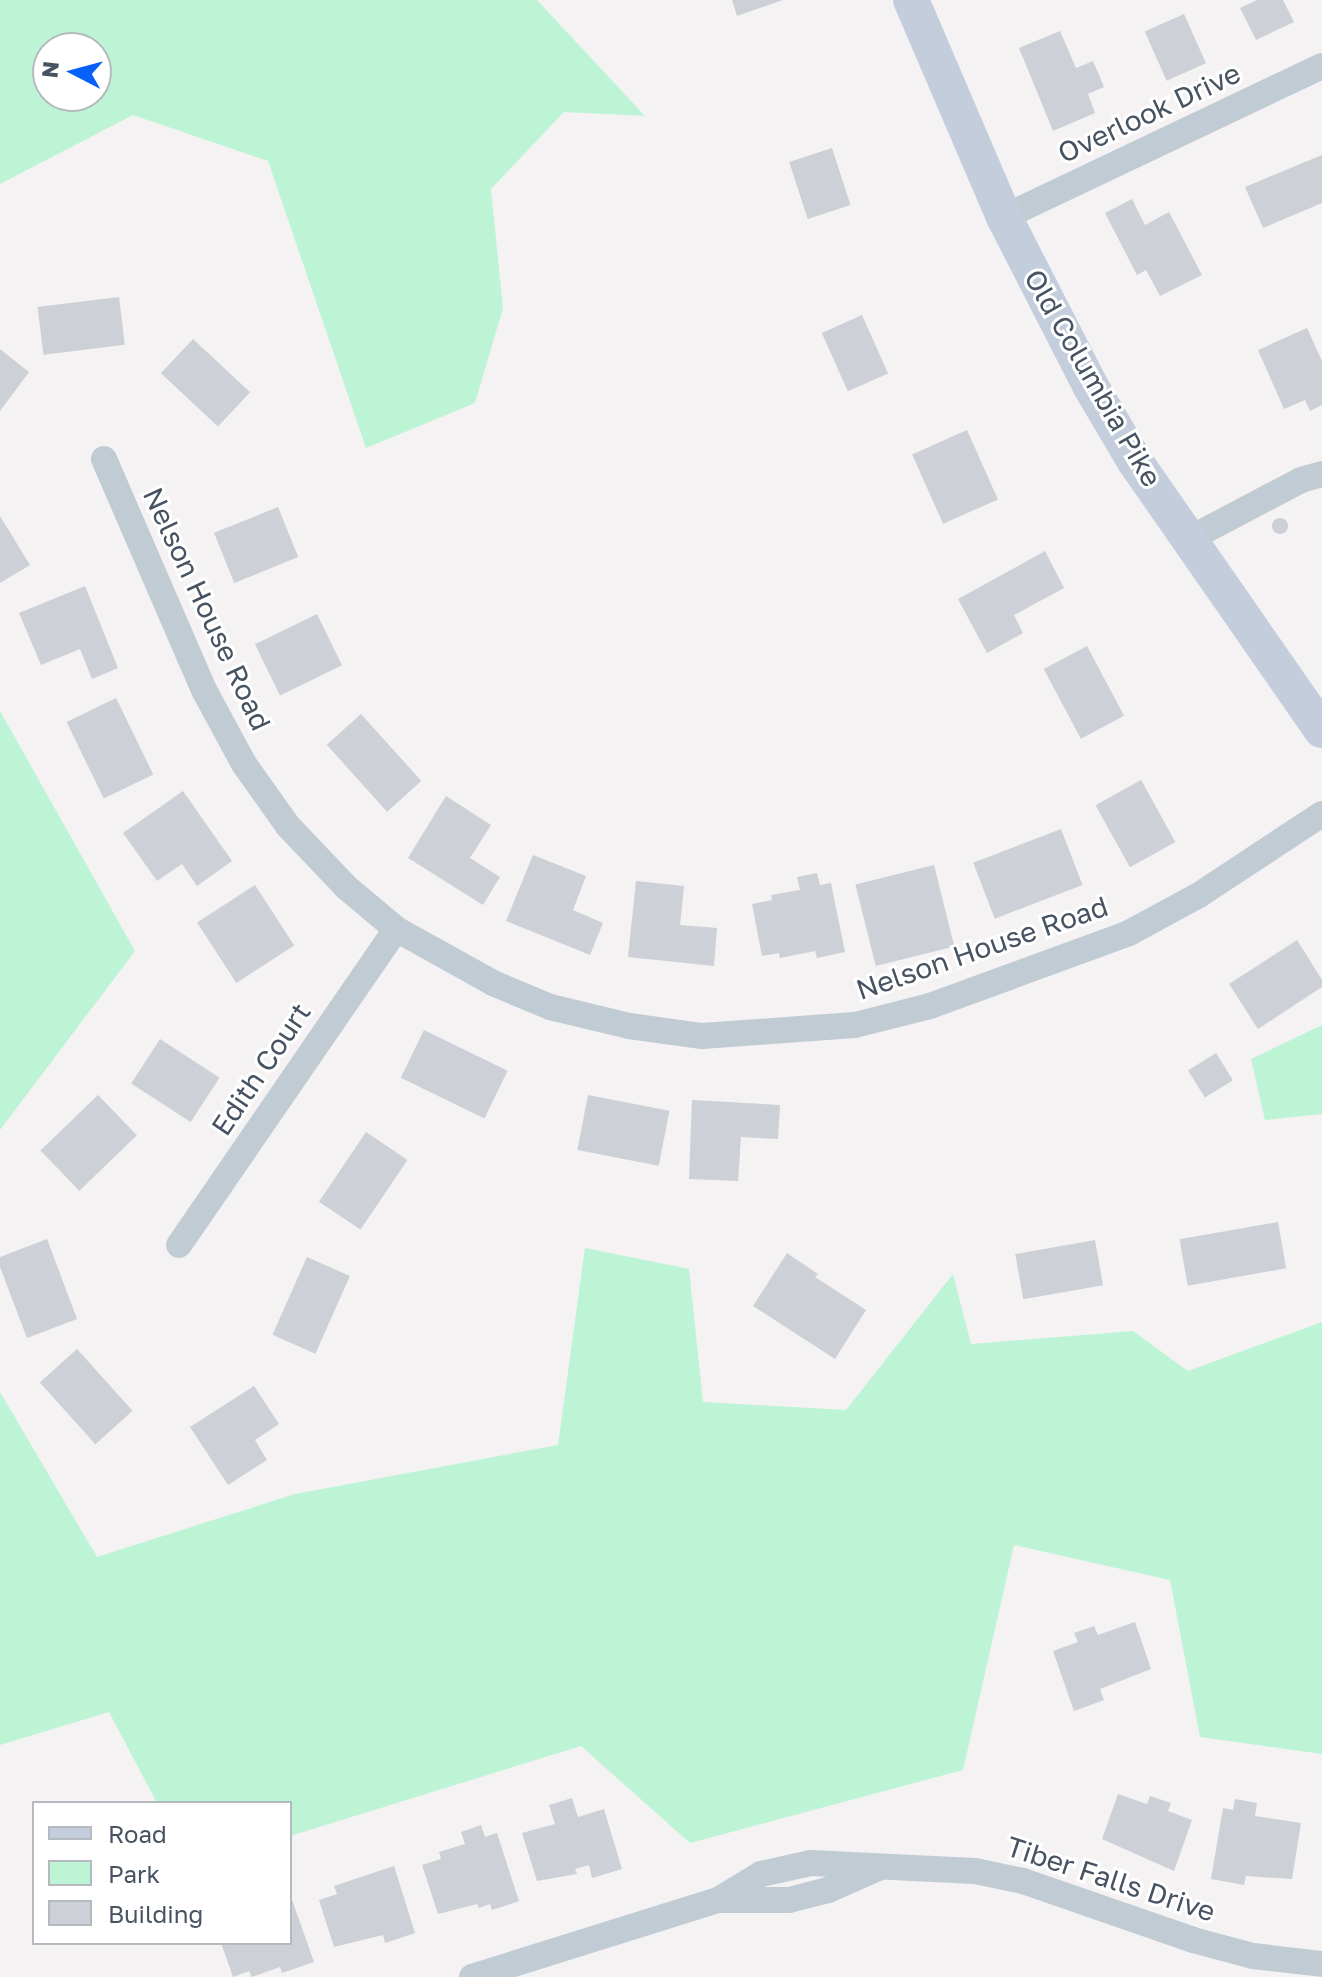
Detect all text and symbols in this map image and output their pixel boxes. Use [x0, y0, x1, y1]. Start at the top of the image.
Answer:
north arrow [32, 32, 112, 112]
street label: Overlook Drive [1052, 56, 1246, 170]
text: N [35, 60, 64, 79]
street label: Old Columbia Pike [1017, 263, 1169, 493]
street label: Nelson House Road [136, 482, 278, 736]
street label: Nelson House Road [852, 889, 1112, 1007]
street label: Edith Court [204, 996, 318, 1142]
legend [32, 1801, 292, 1945]
text: Road [108, 1819, 167, 1848]
street label: Tiber Falls Drive [1002, 1829, 1220, 1929]
text: Park [108, 1859, 160, 1888]
text: Building [108, 1899, 203, 1928]

